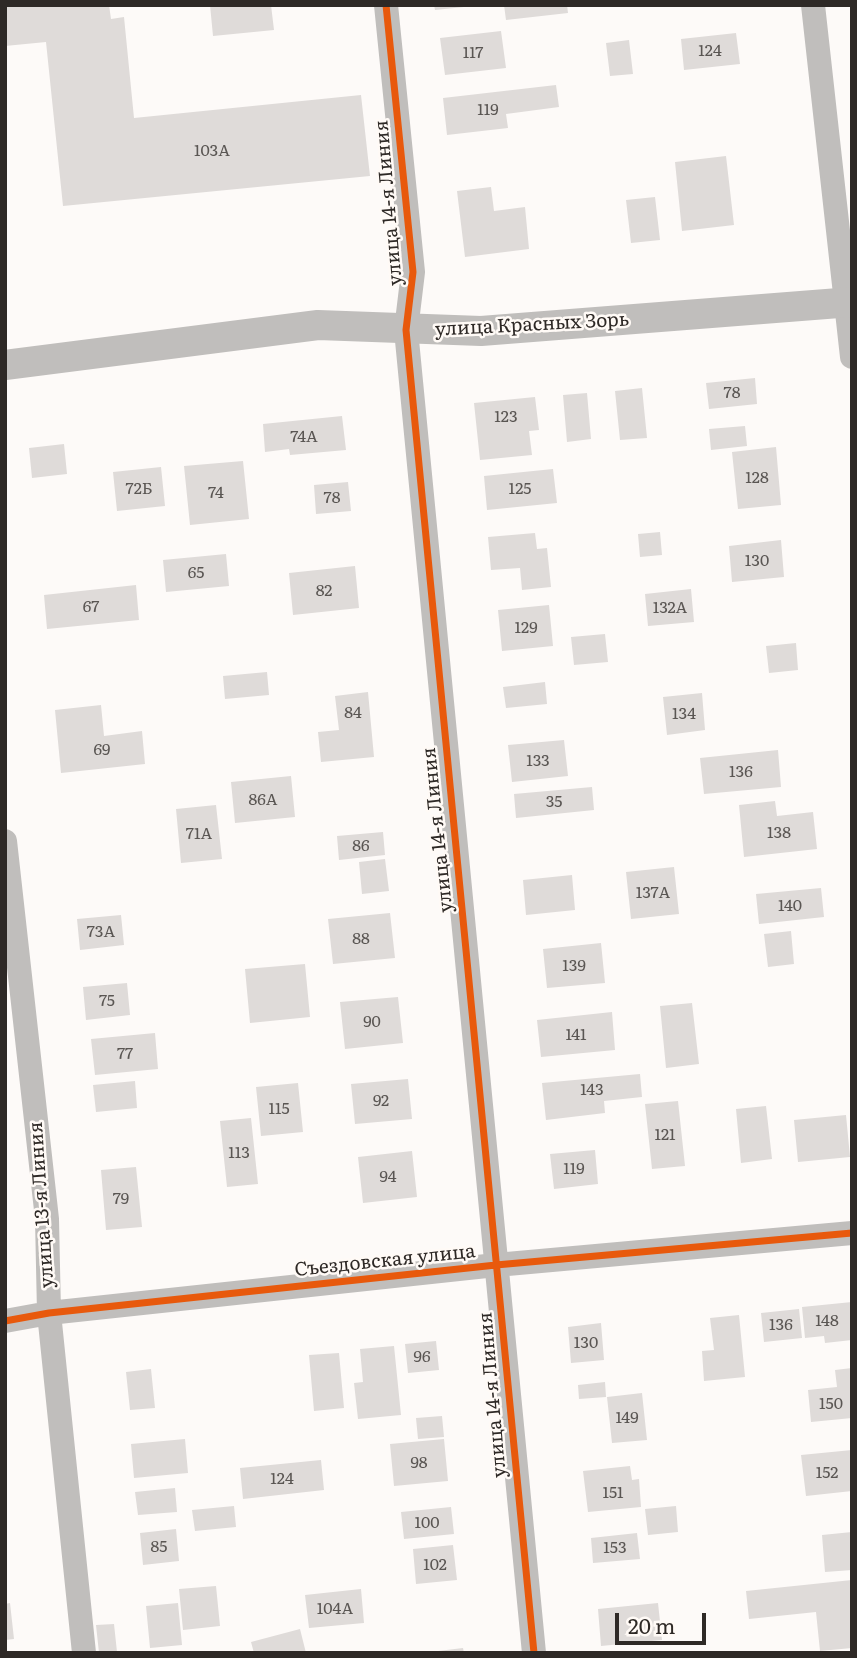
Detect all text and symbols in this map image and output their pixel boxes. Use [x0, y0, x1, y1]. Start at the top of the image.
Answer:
house number: 124 [698, 41, 722, 61]
house number: 117 [463, 43, 483, 63]
house number: 119 [477, 100, 499, 120]
street label: улица 14-я Линия [370, 119, 408, 287]
house number: 103А [194, 141, 230, 161]
street label: улица Красных Зорь [434, 309, 630, 341]
house number: 78 [724, 383, 740, 403]
house number: 123 [494, 407, 518, 427]
house number: 74А [290, 427, 318, 447]
house number: 128 [745, 468, 769, 488]
house number: 72Б [126, 479, 152, 499]
house number: 125 [509, 479, 531, 499]
house number: 74 [208, 483, 224, 503]
house number: 78 [324, 488, 340, 508]
house number: 130 [745, 551, 769, 571]
house number: 65 [188, 563, 204, 583]
house number: 82 [316, 581, 332, 601]
house number: 67 [83, 597, 99, 617]
house number: 132А [653, 598, 687, 618]
house number: 129 [515, 618, 537, 638]
house number: 84 [344, 703, 362, 723]
house number: 134 [672, 704, 696, 724]
house number: 69 [94, 740, 110, 760]
street label: улица 14-я Линия [418, 746, 458, 914]
house number: 133 [526, 751, 550, 771]
house number: 136 [729, 762, 753, 782]
house number: 86А [248, 790, 278, 810]
house number: 35 [546, 792, 562, 812]
house number: 138 [767, 823, 791, 843]
house number: 71А [186, 824, 212, 844]
house number: 86 [352, 836, 370, 856]
house number: 137А [636, 883, 670, 903]
house number: 140 [778, 896, 802, 916]
house number: 73А [87, 922, 115, 942]
house number: 88 [352, 929, 370, 949]
house number: 139 [562, 956, 586, 976]
house number: 75 [99, 991, 115, 1011]
house number: 90 [363, 1012, 381, 1032]
house number: 141 [565, 1025, 587, 1045]
house number: 77 [117, 1044, 133, 1064]
house number: 143 [580, 1080, 604, 1100]
house number: 92 [373, 1091, 389, 1111]
house number: 115 [268, 1099, 290, 1119]
street label: улица 13-я Линия [25, 1121, 59, 1289]
house number: 121 [654, 1125, 676, 1145]
house number: 113 [228, 1143, 250, 1163]
house number: 119 [563, 1159, 585, 1179]
house number: 94 [379, 1167, 397, 1187]
house number: 79 [113, 1189, 129, 1209]
street label: Съездовская улица [294, 1240, 476, 1282]
street label: улица 14-я Линия [474, 1311, 512, 1479]
house number: 148 [815, 1311, 839, 1331]
house number: 136 [769, 1315, 793, 1335]
house number: 130 [574, 1333, 598, 1353]
house number: 96 [414, 1347, 430, 1367]
house number: 150 [819, 1394, 843, 1414]
house number: 149 [615, 1408, 639, 1428]
house number: 98 [410, 1453, 428, 1473]
house number: 152 [816, 1463, 838, 1483]
house number: 124 [270, 1469, 294, 1489]
house number: 151 [602, 1483, 624, 1503]
house number: 100 [414, 1513, 440, 1533]
house number: 85 [151, 1537, 167, 1557]
house number: 153 [603, 1538, 627, 1558]
house number: 102 [423, 1555, 447, 1575]
scale bar [619, 1598, 710, 1642]
house number: 104А [317, 1599, 353, 1619]
text: 20 m [628, 1609, 675, 1640]

